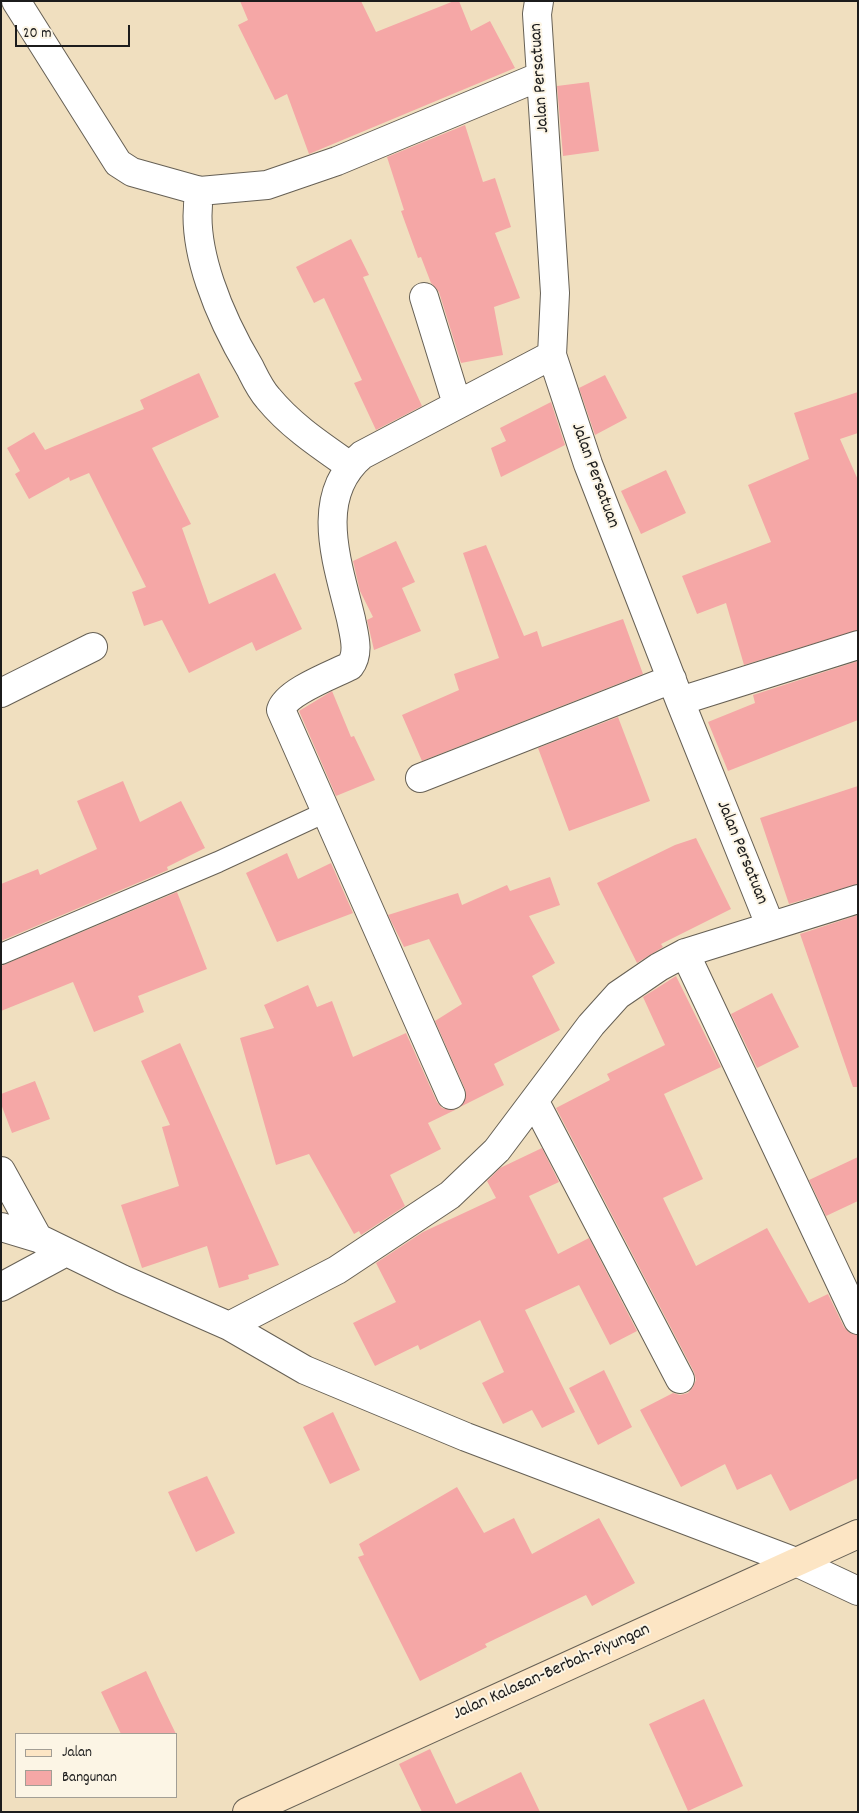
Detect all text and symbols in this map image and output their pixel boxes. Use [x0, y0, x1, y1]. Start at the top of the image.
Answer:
scale bar [18, 15, 132, 47]
street label: Jalan Persatuan [526, 22, 556, 134]
text: 20 m [23, 23, 51, 45]
street label: Jalan Persatuan [565, 421, 623, 531]
street label: Jalan Persatuan [710, 798, 772, 908]
street label: Jalan Kalasan-Berbah-Piyungan [450, 1620, 654, 1726]
legend [15, 1733, 178, 1798]
text: Jalan [62, 1742, 92, 1764]
text: Bangunan [62, 1767, 117, 1789]

